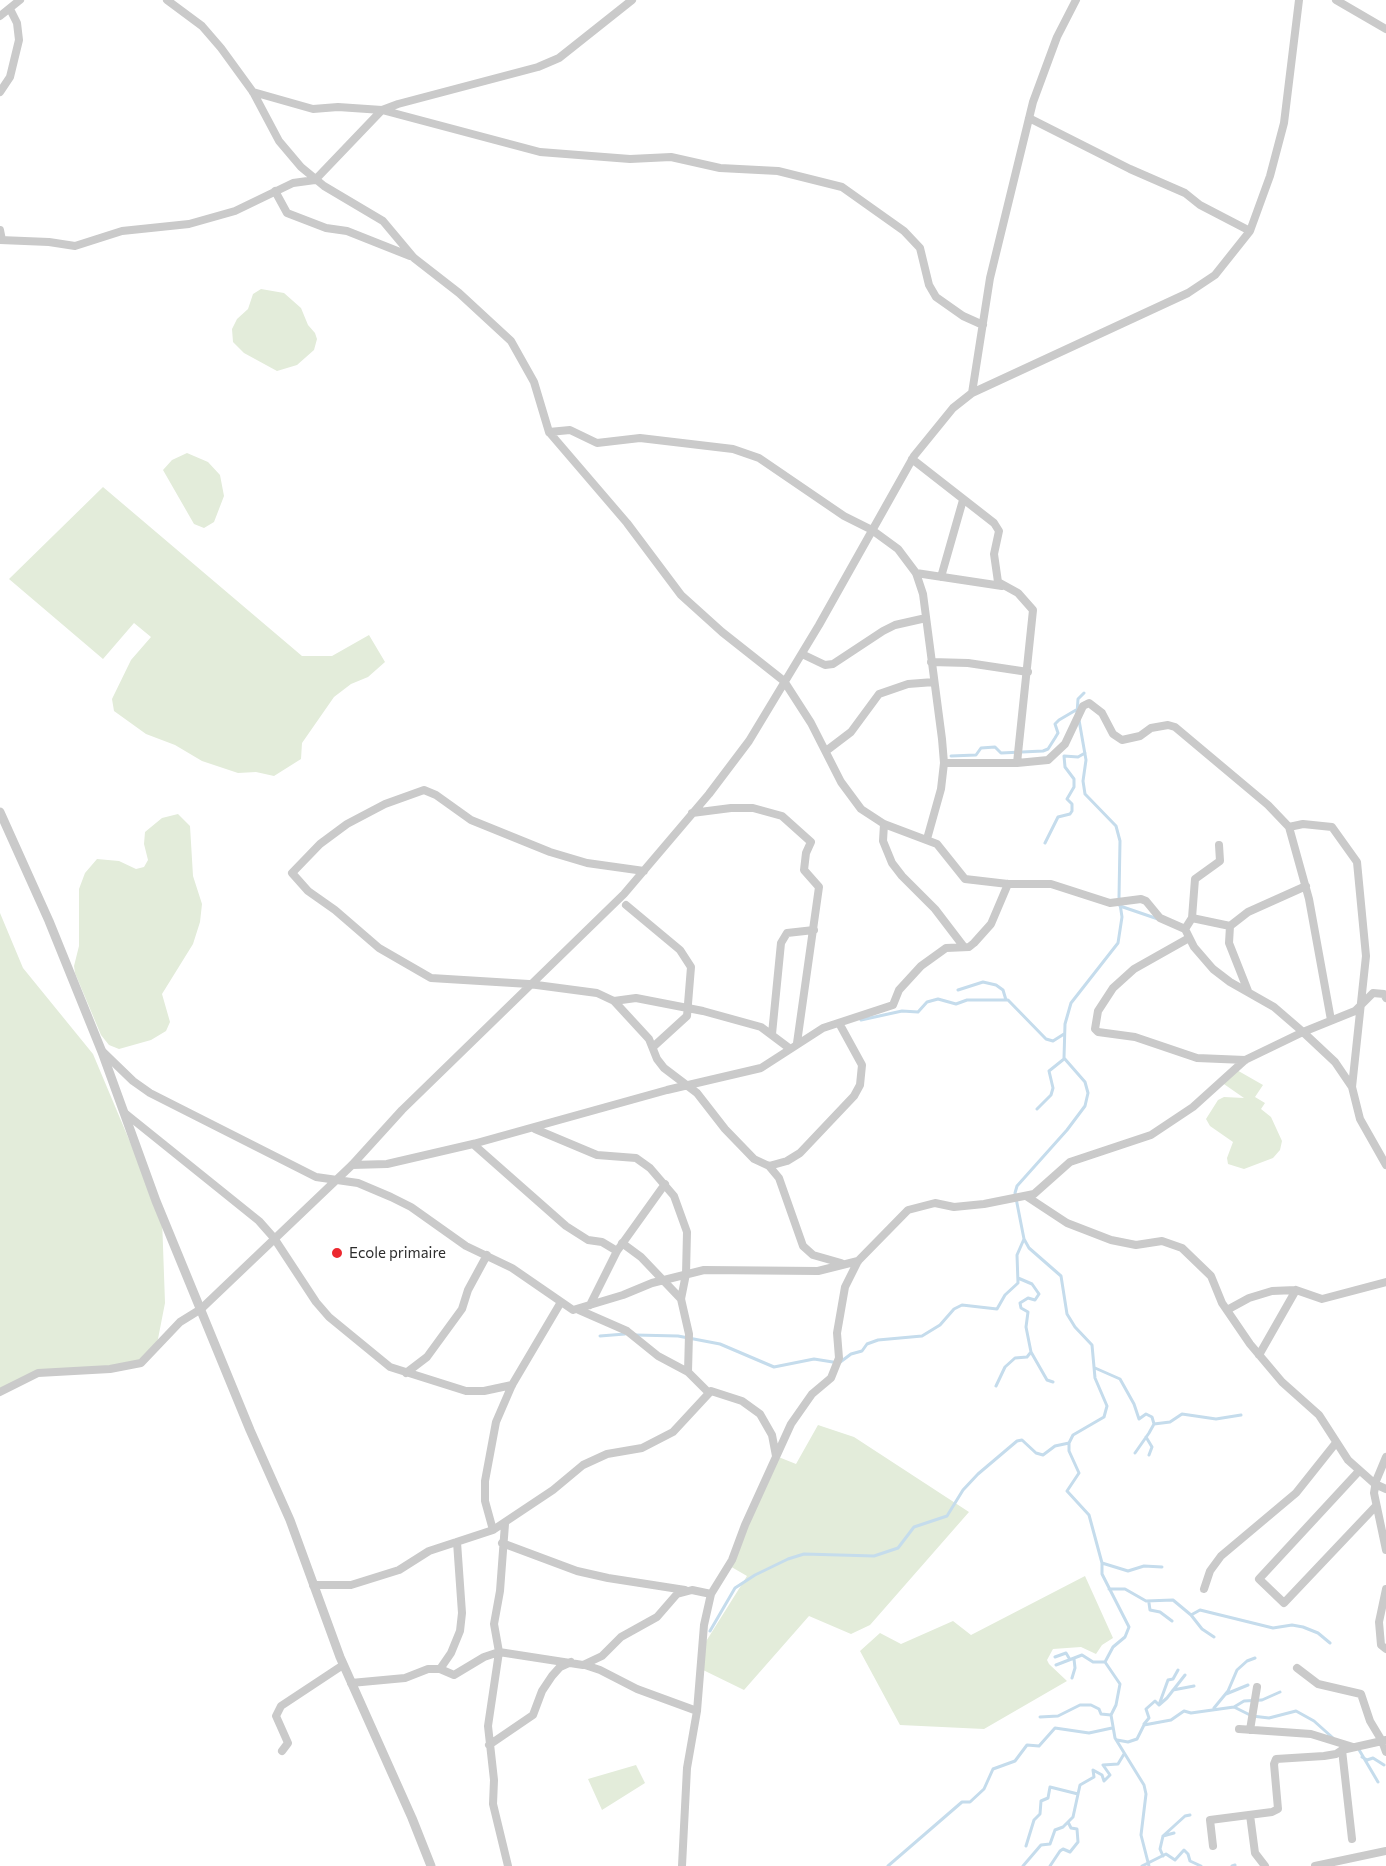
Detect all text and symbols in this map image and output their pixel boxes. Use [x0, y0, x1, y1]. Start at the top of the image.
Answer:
place label: Ecole primaire [349, 1244, 446, 1262]
marker: Ecole primaire [330, 1246, 344, 1260]

